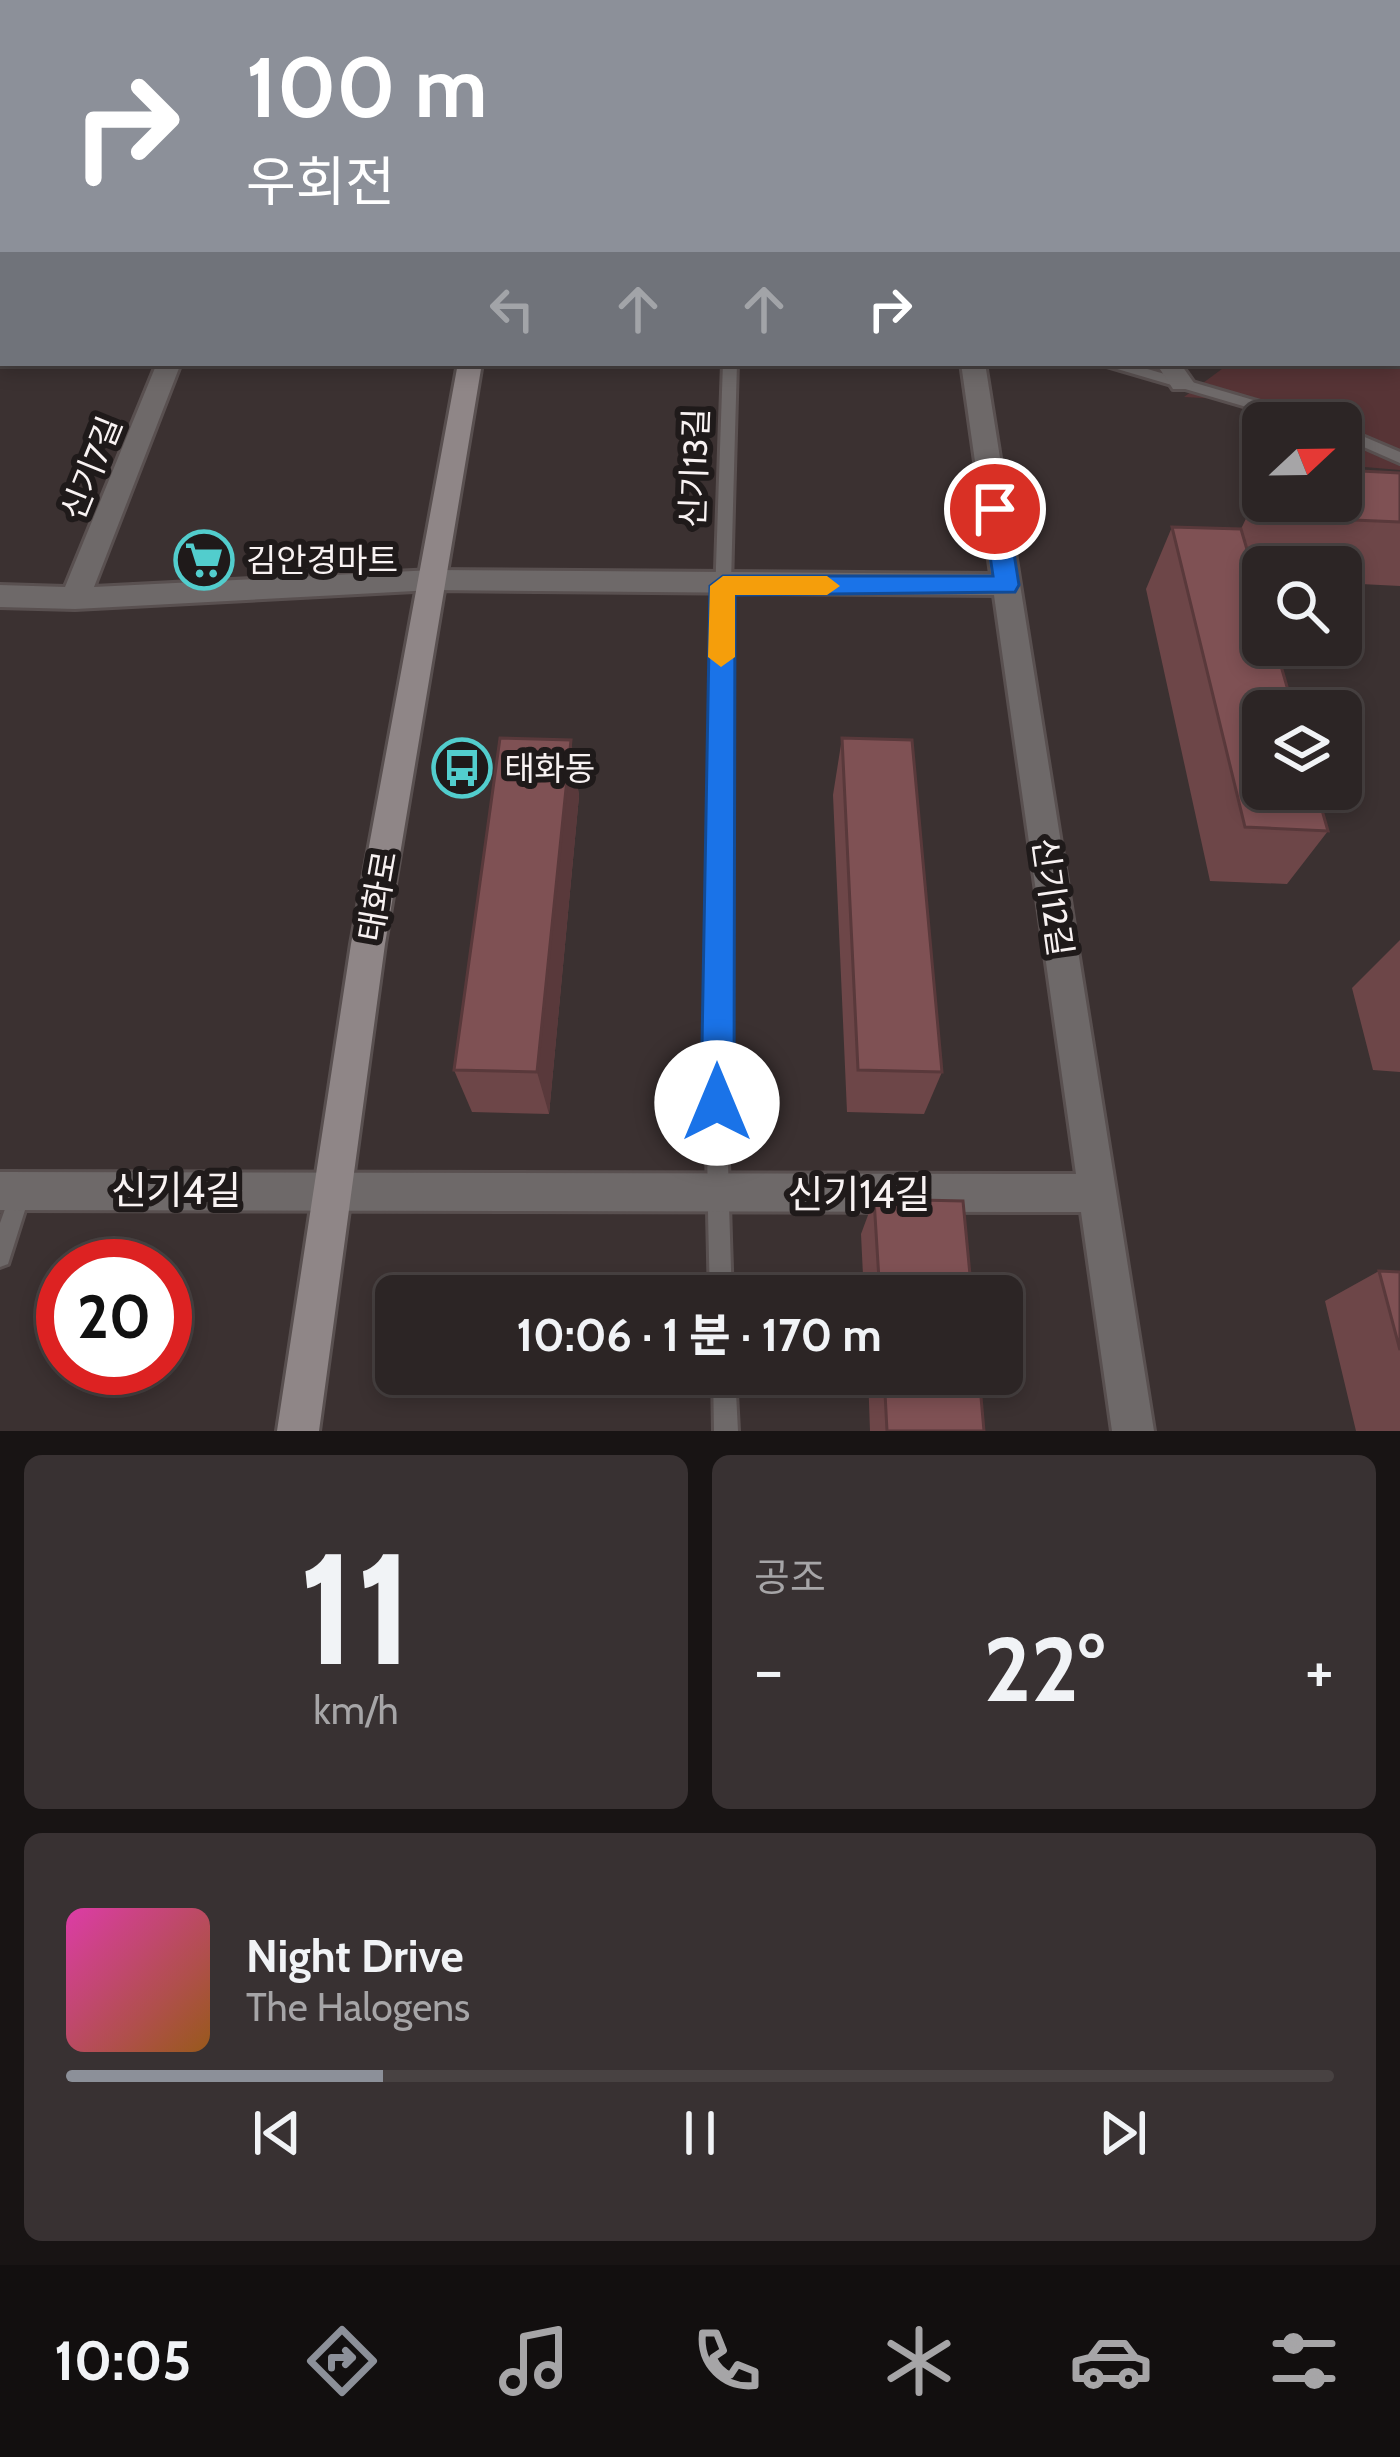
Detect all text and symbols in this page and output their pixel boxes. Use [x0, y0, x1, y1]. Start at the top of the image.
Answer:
text: 100 m [246, 36, 488, 138]
icon: right [48, 48, 204, 204]
text: 우회전 [246, 149, 395, 215]
icon: left [479, 276, 545, 342]
icon: ahead [605, 276, 671, 342]
icon: ahead [731, 276, 797, 342]
icon: right [857, 276, 923, 342]
north arrow [1242, 402, 1362, 522]
map controls [1242, 402, 1362, 810]
street label: 신기13길 [672, 407, 716, 529]
street label: 신기7길 [52, 411, 130, 525]
pin [944, 458, 1046, 560]
icon: arrive [962, 476, 1028, 542]
supermarket icon: 김안경마트 [173, 529, 235, 591]
place label: 김안경마트 [246, 540, 398, 580]
button: search [1242, 546, 1362, 666]
button: layers [1242, 690, 1362, 810]
bus stop icon: 태화동 [431, 737, 493, 799]
place label: 태화동 [504, 748, 595, 788]
street label: 신기12길 [1025, 835, 1081, 959]
street label: 태화로 [349, 848, 405, 944]
position arrow [654, 1040, 780, 1166]
street label: 신기4길 [111, 1166, 241, 1214]
street label: 신기14길 [788, 1170, 930, 1218]
speed limit sign: 20 [36, 1239, 192, 1395]
text: 10:06 · 1 분 · 170 m [516, 1308, 882, 1362]
text: 11 [298, 1513, 414, 1703]
text: 공조 [754, 1553, 826, 1601]
text: 22° [983, 1614, 1105, 1724]
text: − [754, 1629, 783, 1710]
text: + [1305, 1629, 1334, 1710]
text: km/h [313, 1686, 399, 1734]
text: Night Drive [246, 1929, 464, 1983]
text: The Halogens [246, 1983, 470, 2031]
icon: previous [244, 2100, 310, 2166]
icon: pause [667, 2100, 733, 2166]
icon: next [1090, 2100, 1156, 2166]
icon: directions [300, 2319, 384, 2403]
icon: music [492, 2319, 576, 2403]
icon: phone [685, 2319, 769, 2403]
icon: climate [877, 2319, 961, 2403]
icon: car [1069, 2319, 1153, 2403]
icon: filters [1262, 2319, 1346, 2403]
text: 10:05 [54, 2328, 191, 2394]

